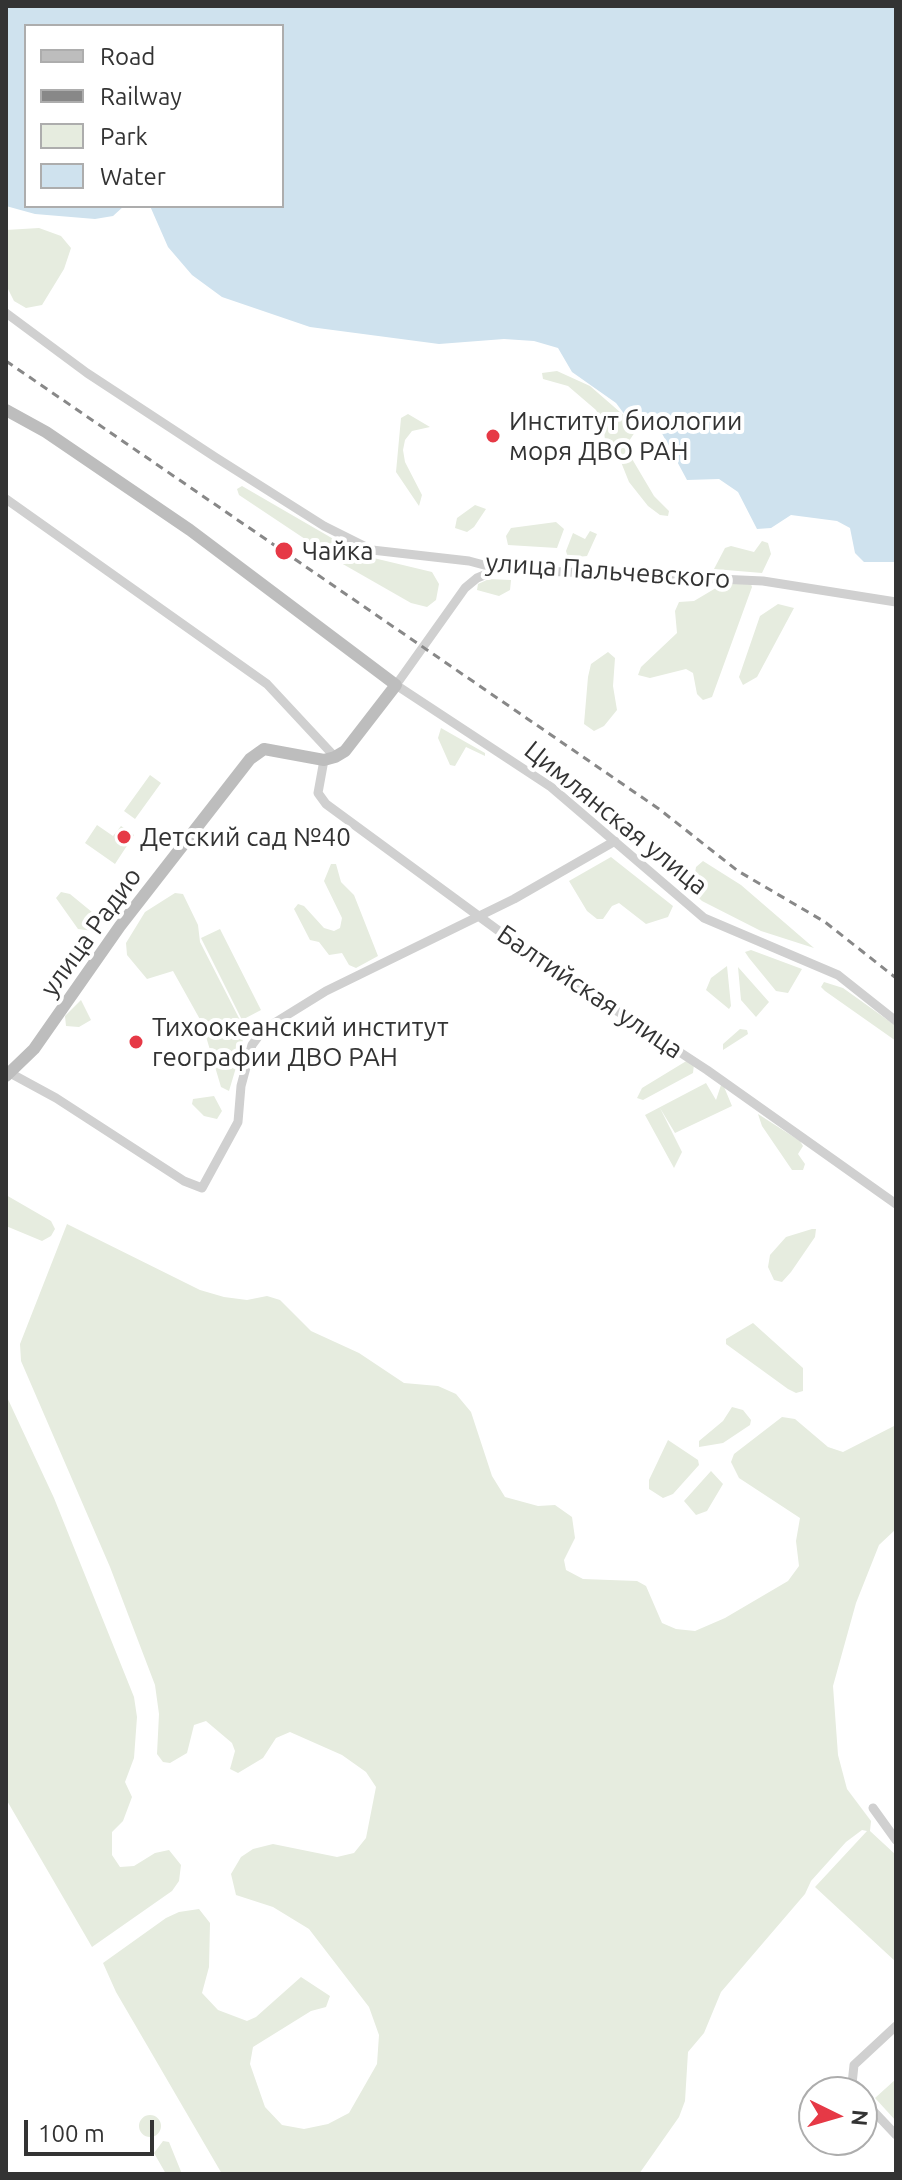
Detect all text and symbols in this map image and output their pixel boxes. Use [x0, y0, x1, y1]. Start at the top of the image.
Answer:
legend [24, 24, 284, 208]
text: Road [100, 43, 155, 70]
text: Railway [100, 83, 182, 110]
text: Park [100, 123, 148, 150]
text: Water [100, 163, 166, 190]
place label: Институт биологии моря ДВО РАН [509, 405, 742, 466]
marker: Институт биологии моря ДВО РАН [484, 427, 502, 445]
place label: Чайка [302, 535, 374, 567]
marker: Чайка [273, 540, 295, 562]
street label: улица Пальчевского [485, 547, 731, 595]
street label: Цимлянская улица [518, 734, 714, 902]
place label: Детский сад №40 [140, 821, 351, 853]
marker: Детский сад №40 [115, 828, 133, 846]
street label: улица Радио [34, 861, 148, 1003]
street label: Балтийская улица [491, 918, 689, 1066]
place label: Тихоокеанский институт географии ДВО РАН [152, 1011, 448, 1072]
marker: Тихоокеанский институт географии ДВО РАН [127, 1033, 145, 1051]
north arrow [798, 2076, 878, 2156]
scale bar [28, 2104, 158, 2154]
text: N [847, 2109, 874, 2127]
text: 100 m [38, 2120, 105, 2147]

